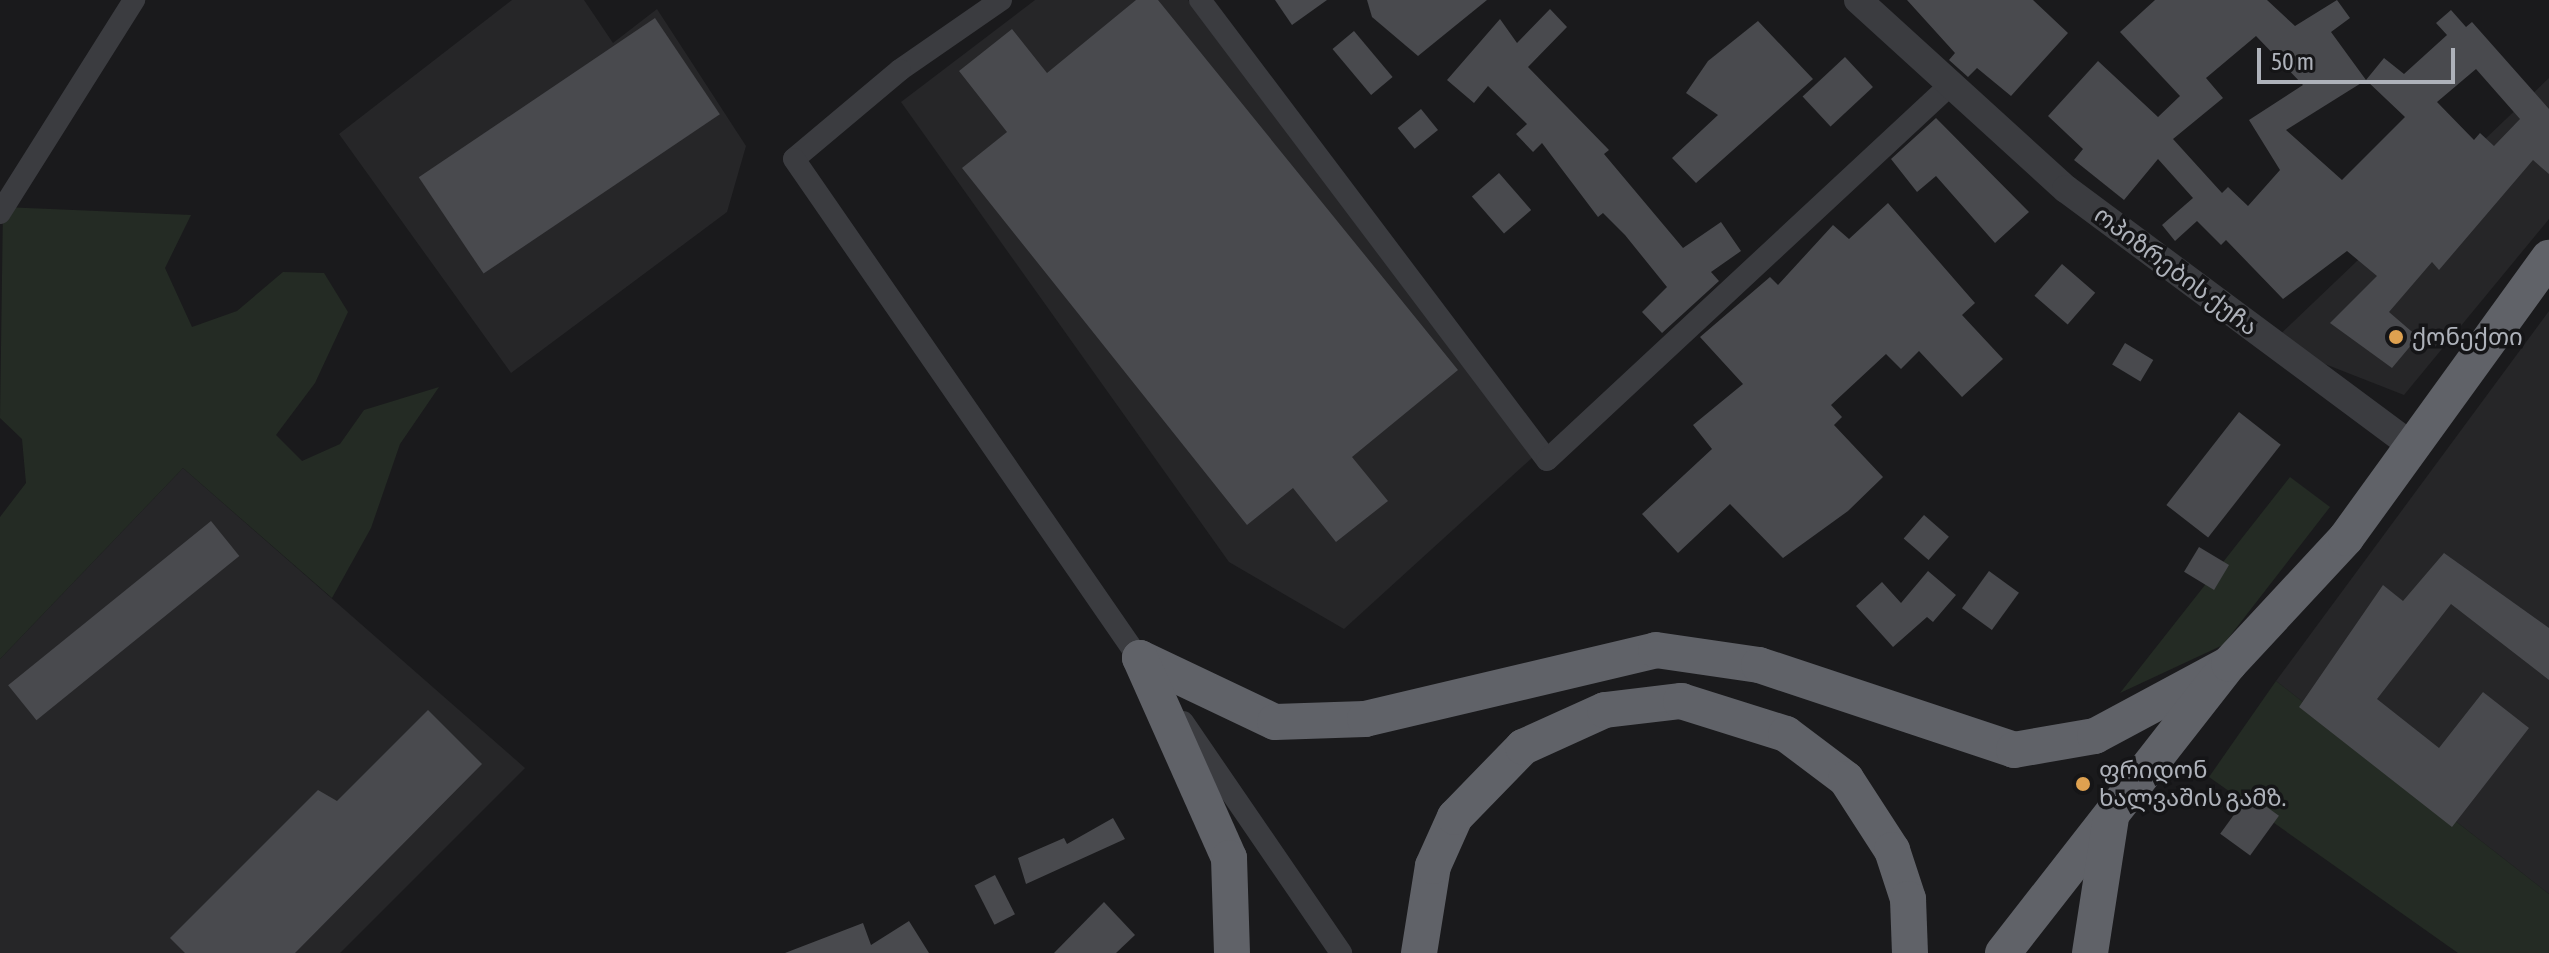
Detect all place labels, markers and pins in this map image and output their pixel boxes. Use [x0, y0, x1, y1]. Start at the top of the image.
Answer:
place label: ქონექთი [2412, 323, 2523, 351]
marker: ქონექთი [2387, 328, 2405, 346]
place label: ფრიდონ ხალვაშის გამზ. [2099, 756, 2286, 812]
marker: ფრიდონ ხალვაშის გამზ. [2074, 775, 2092, 793]

